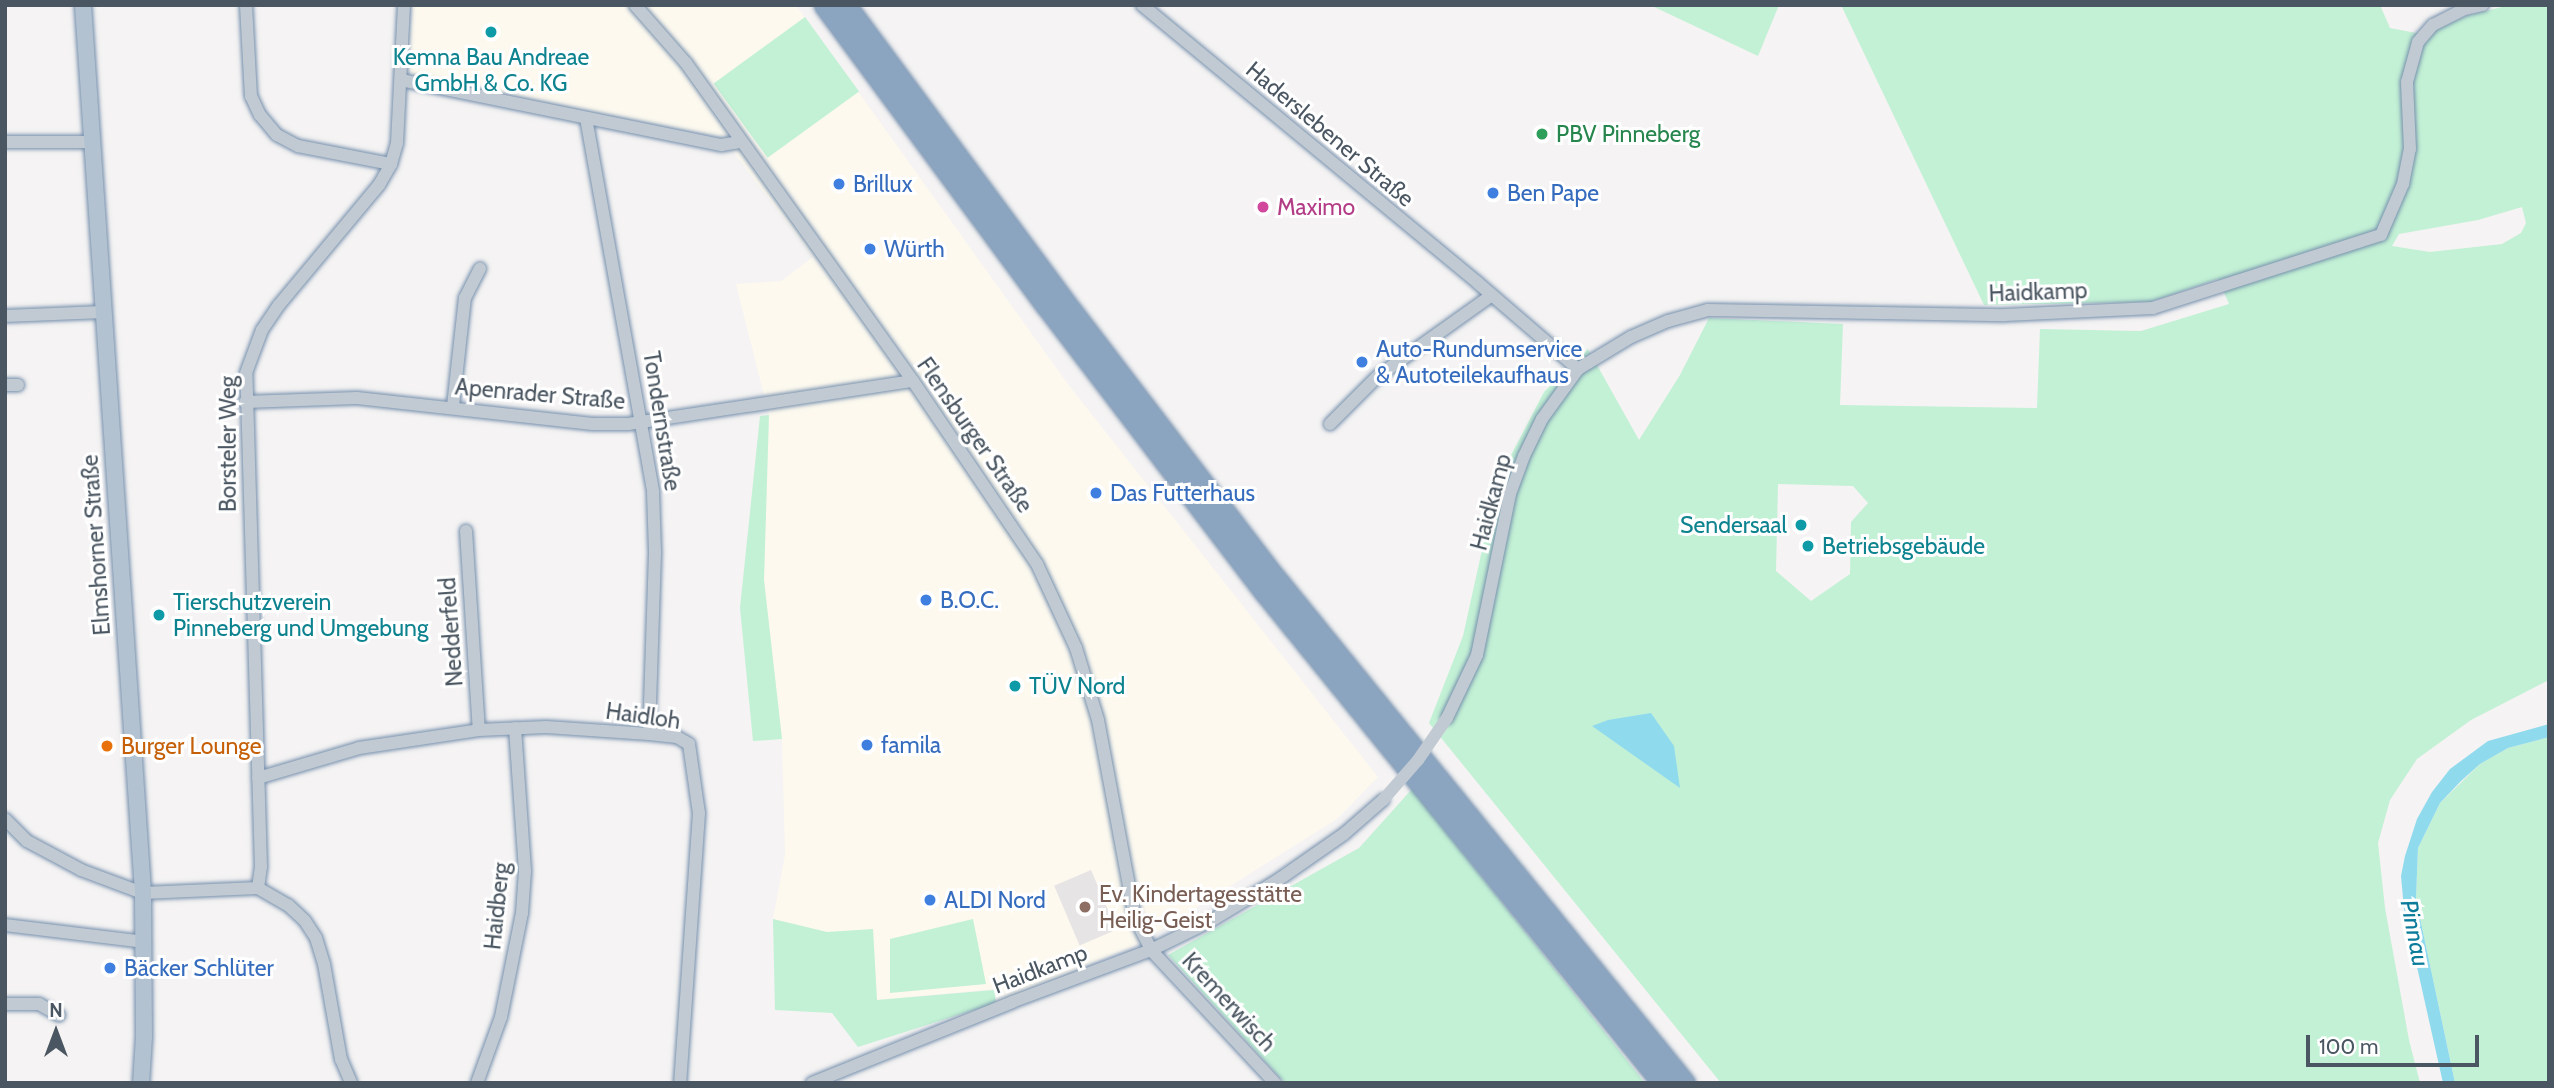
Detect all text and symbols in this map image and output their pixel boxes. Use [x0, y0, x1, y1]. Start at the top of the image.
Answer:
marker: Kemna Bau Andreae GmbH & Co. KG [483, 24, 499, 40]
place label: Kemna Bau Andreae GmbH & Co. KG [393, 43, 589, 97]
street label: Haderslebener Straße [1240, 56, 1420, 212]
place label: PBV Pinneberg [1556, 120, 1700, 148]
marker: PBV Pinneberg [1534, 126, 1550, 142]
place label: Brillux [853, 170, 913, 198]
marker: Brillux [831, 176, 847, 192]
place label: Ben Pape [1507, 179, 1599, 207]
marker: Ben Pape [1485, 185, 1501, 201]
place label: Maximo [1277, 193, 1355, 221]
marker: Maximo [1255, 199, 1271, 215]
place label: Würth [884, 235, 945, 263]
marker: Würth [862, 241, 878, 257]
street label: Haidkamp [1988, 276, 2088, 308]
place label: Auto-Rundumservice & Autoteilekaufhaus [1376, 335, 1582, 389]
street label: Tondernstraße [637, 349, 687, 493]
street label: Flensburger Straße [911, 352, 1039, 518]
marker: Auto-Rundumservice & Autoteilekaufhaus [1354, 354, 1370, 370]
street label: Apenrader Straße [454, 373, 626, 415]
street label: Borsteler Weg [214, 376, 242, 512]
street label: Haidkamp [1465, 451, 1517, 553]
street label: Elmshorner Straße [76, 454, 116, 636]
place label: Das Futterhaus [1110, 479, 1255, 507]
marker: Das Futterhaus [1088, 485, 1104, 501]
place label: Sendersaal [1680, 511, 1787, 539]
marker: Sendersaal [1793, 517, 1809, 533]
place label: Betriebsgebäude [1822, 532, 1985, 560]
marker: Betriebsgebäude [1800, 538, 1816, 554]
street label: Nedderfeld [433, 576, 469, 688]
place label: B.O.C. [940, 586, 999, 614]
place label: Tierschutzverein Pinneberg und Umgebung [173, 588, 428, 642]
marker: B.O.C. [918, 592, 934, 608]
marker: Tierschutzverein Pinneberg und Umgebung [151, 607, 167, 623]
place label: TÜV Nord [1029, 672, 1125, 700]
marker: TÜV Nord [1007, 678, 1023, 694]
street label: Haidloh [604, 697, 682, 735]
place label: famila [881, 731, 941, 759]
place label: Burger Lounge [121, 732, 262, 760]
marker: famila [859, 737, 875, 753]
marker: Burger Lounge [99, 738, 115, 754]
street label: Haidberg [479, 861, 515, 951]
place label: Ev. Kindertagesstätte Heilig-Geist [1099, 880, 1302, 934]
place label: ALDI Nord [944, 886, 1046, 914]
marker: ALDI Nord [922, 892, 938, 908]
water label: Pinnau [2394, 897, 2436, 969]
marker: Ev. Kindertagesstätte Heilig-Geist [1077, 899, 1093, 915]
street label: Haidkamp [989, 938, 1091, 1000]
street label: Kremerwisch [1176, 947, 1282, 1057]
place label: Bäcker Schlüter [124, 954, 274, 982]
marker: Bäcker Schlüter [102, 960, 118, 976]
north arrow [21, 997, 91, 1067]
text: N [49, 999, 63, 1022]
scale bar [2309, 1021, 2482, 1066]
text: 100 m [2319, 1034, 2378, 1059]

